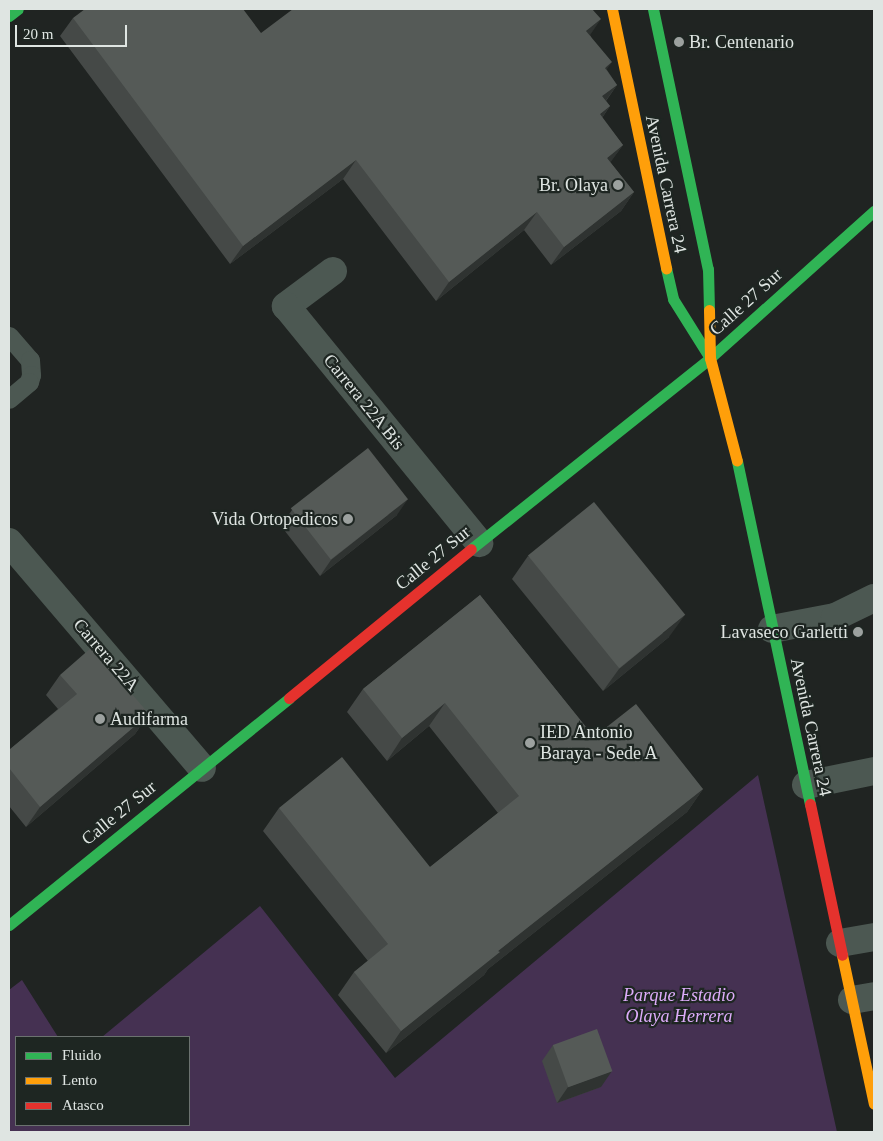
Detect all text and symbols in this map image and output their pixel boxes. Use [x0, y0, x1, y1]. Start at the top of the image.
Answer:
scale bar [18, 15, 130, 47]
text: 20 m [23, 26, 53, 42]
place label: Br. Centenario [689, 31, 794, 53]
marker: Br. Centenario [673, 36, 685, 48]
street label: Avenida Carrera 24 [641, 113, 691, 255]
place label: Br. Olaya [539, 174, 608, 196]
marker: Br. Olaya [612, 179, 624, 191]
street label: Calle 27 Sur [705, 264, 787, 340]
street label: Carrera 22A Bis [318, 349, 410, 455]
place label: Vida Ortopedicos [212, 508, 338, 530]
marker: Vida Ortopedicos [342, 513, 354, 525]
street label: Calle 27 Sur [391, 521, 475, 595]
street label: Carrera 22A [69, 614, 143, 696]
place label: Lavaseco Garletti [721, 621, 848, 643]
marker: Lavaseco Garletti [852, 626, 864, 638]
street label: Avenida Carrera 24 [786, 656, 836, 798]
place label: Audifarma [110, 708, 188, 730]
marker: Audifarma [94, 713, 106, 725]
place label: IED Antonio Baraya - Sede A [540, 722, 658, 764]
marker: IED Antonio Baraya - Sede A [524, 737, 536, 749]
street label: Calle 27 Sur [77, 776, 161, 850]
park label: Parque Estadio Olaya Herrera [623, 985, 735, 1028]
legend [15, 1036, 190, 1126]
text: Fluido [62, 1047, 101, 1063]
text: Lento [62, 1072, 97, 1088]
text: Atasco [62, 1097, 104, 1113]

